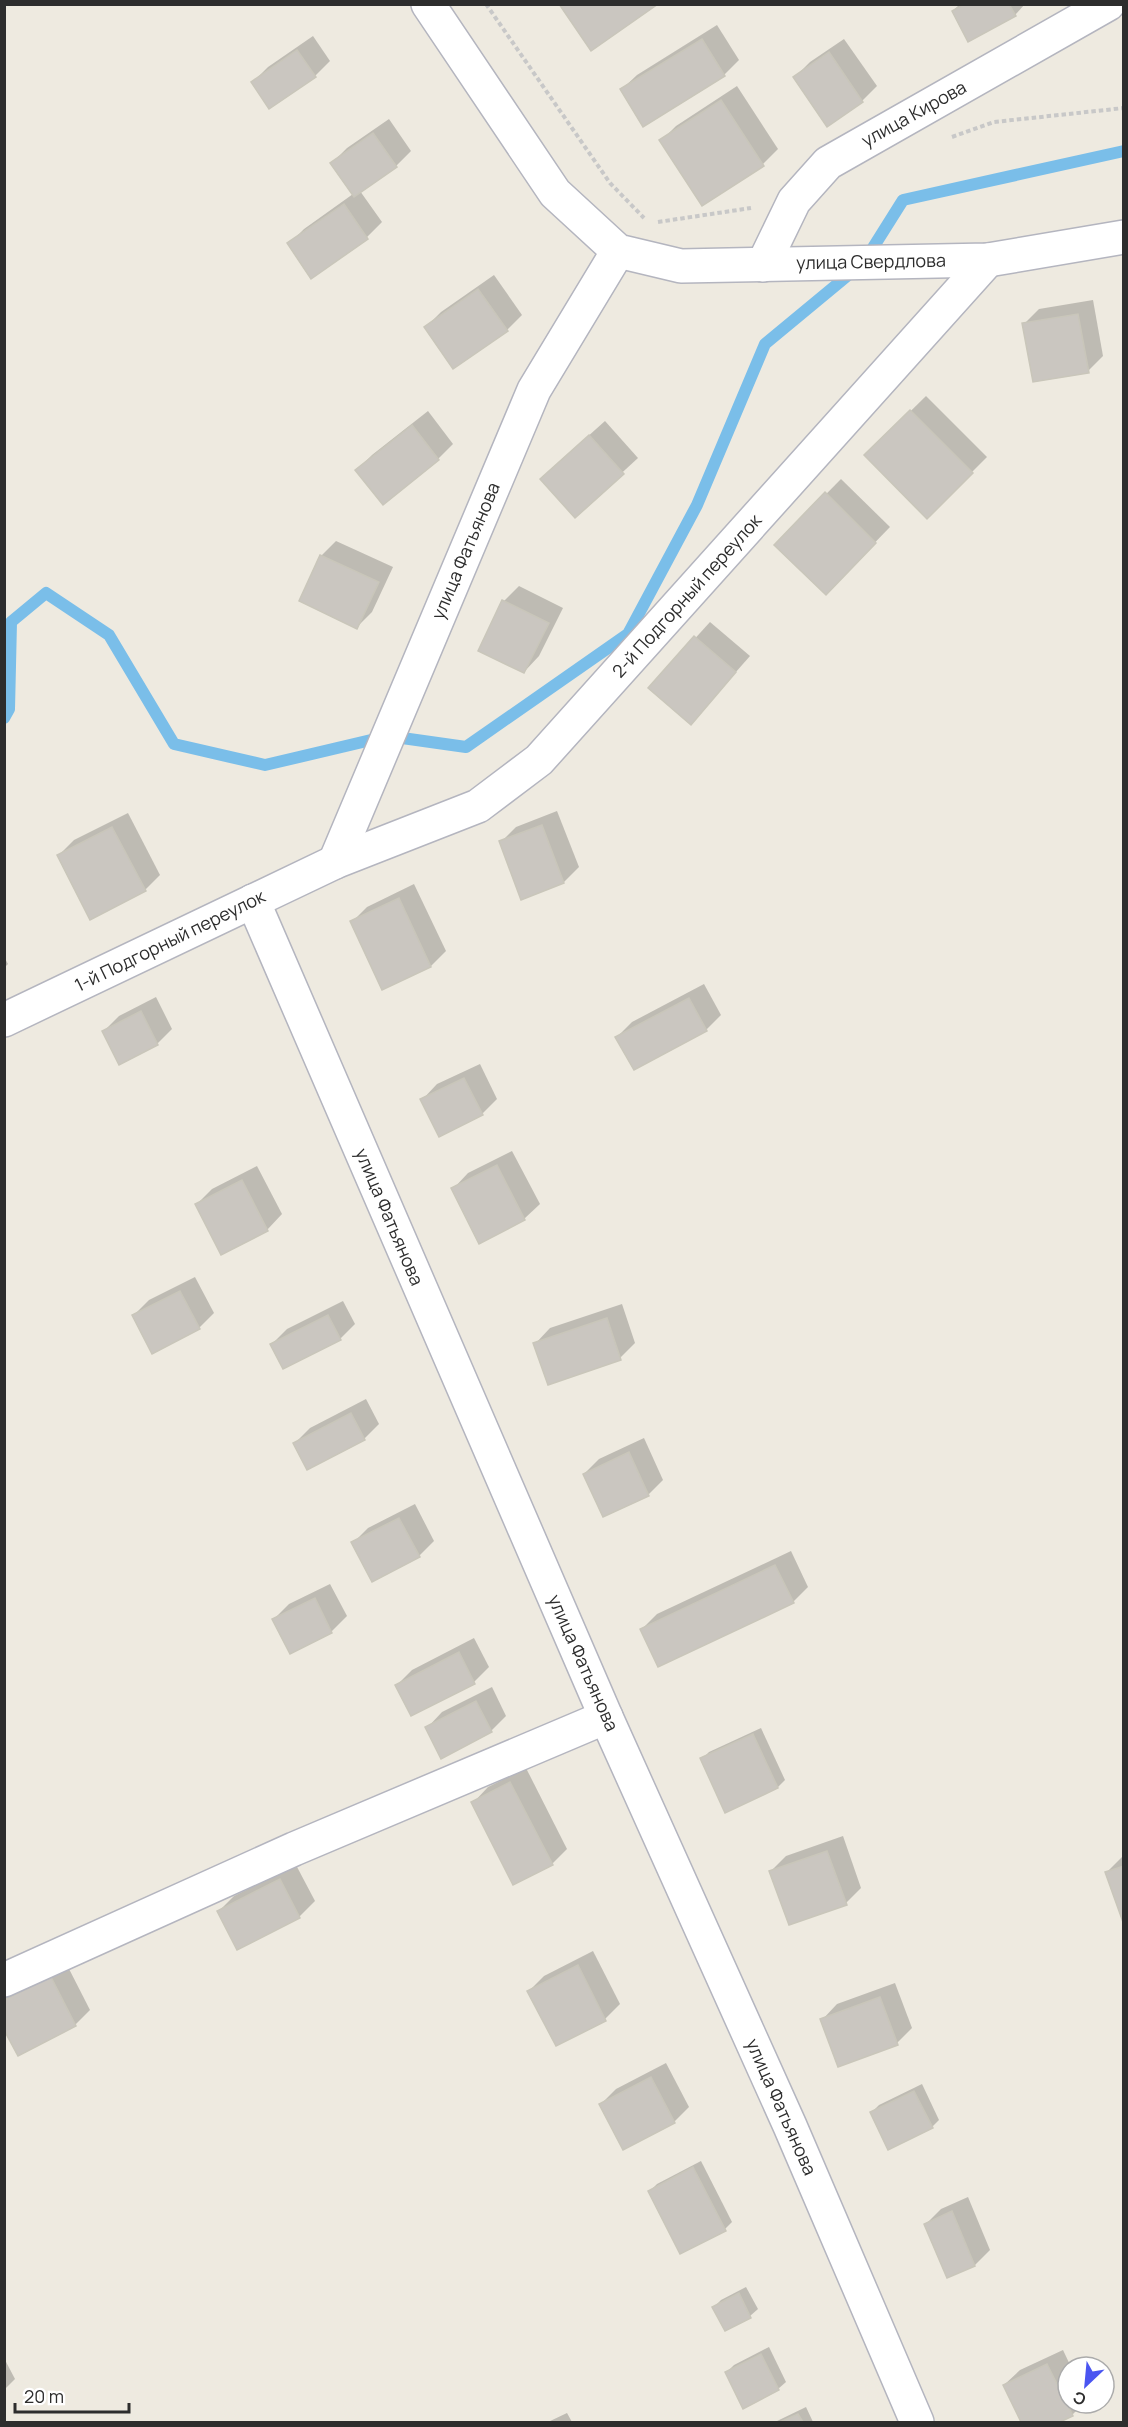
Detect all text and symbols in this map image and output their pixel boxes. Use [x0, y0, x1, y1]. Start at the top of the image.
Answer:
street label: улица Кирова [857, 74, 970, 152]
street label: улица Свердлова [796, 248, 946, 274]
street label: улица Фатьянова [425, 478, 505, 623]
street label: 2-й Подгорный переулок [606, 508, 767, 682]
street label: 1-й Подгорный переулок [70, 883, 270, 997]
street label: улица Фатьянова [350, 1144, 430, 1289]
street label: улица Фатьянова [543, 1591, 625, 1735]
street label: улица Фатьянова [741, 2035, 823, 2179]
north arrow [1056, 2355, 1116, 2415]
scale bar [15, 2376, 129, 2414]
text: 20 m [24, 2384, 64, 2408]
text: С [1069, 2386, 1090, 2411]

